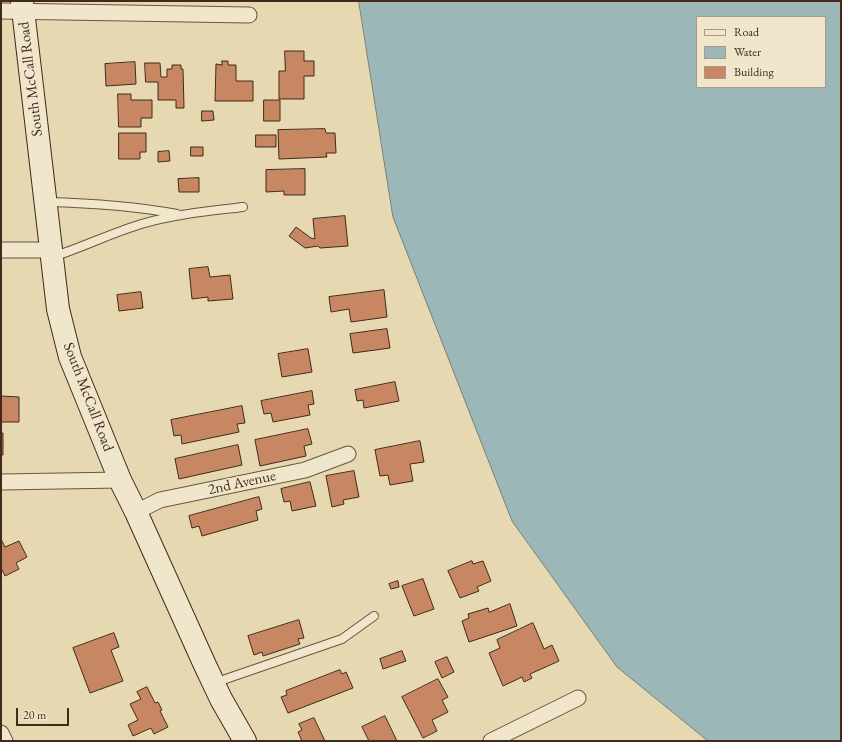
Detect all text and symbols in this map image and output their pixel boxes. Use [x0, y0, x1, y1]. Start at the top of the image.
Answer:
legend [696, 16, 826, 88]
street label: South McCall Road [15, 21, 47, 137]
text: Road [734, 24, 759, 40]
text: Water [734, 44, 761, 60]
text: Building [734, 64, 774, 80]
street label: South McCall Road [59, 340, 117, 454]
street label: 2nd Avenue [207, 467, 277, 499]
scale bar [18, 700, 71, 726]
text: 20 m [23, 707, 46, 723]

